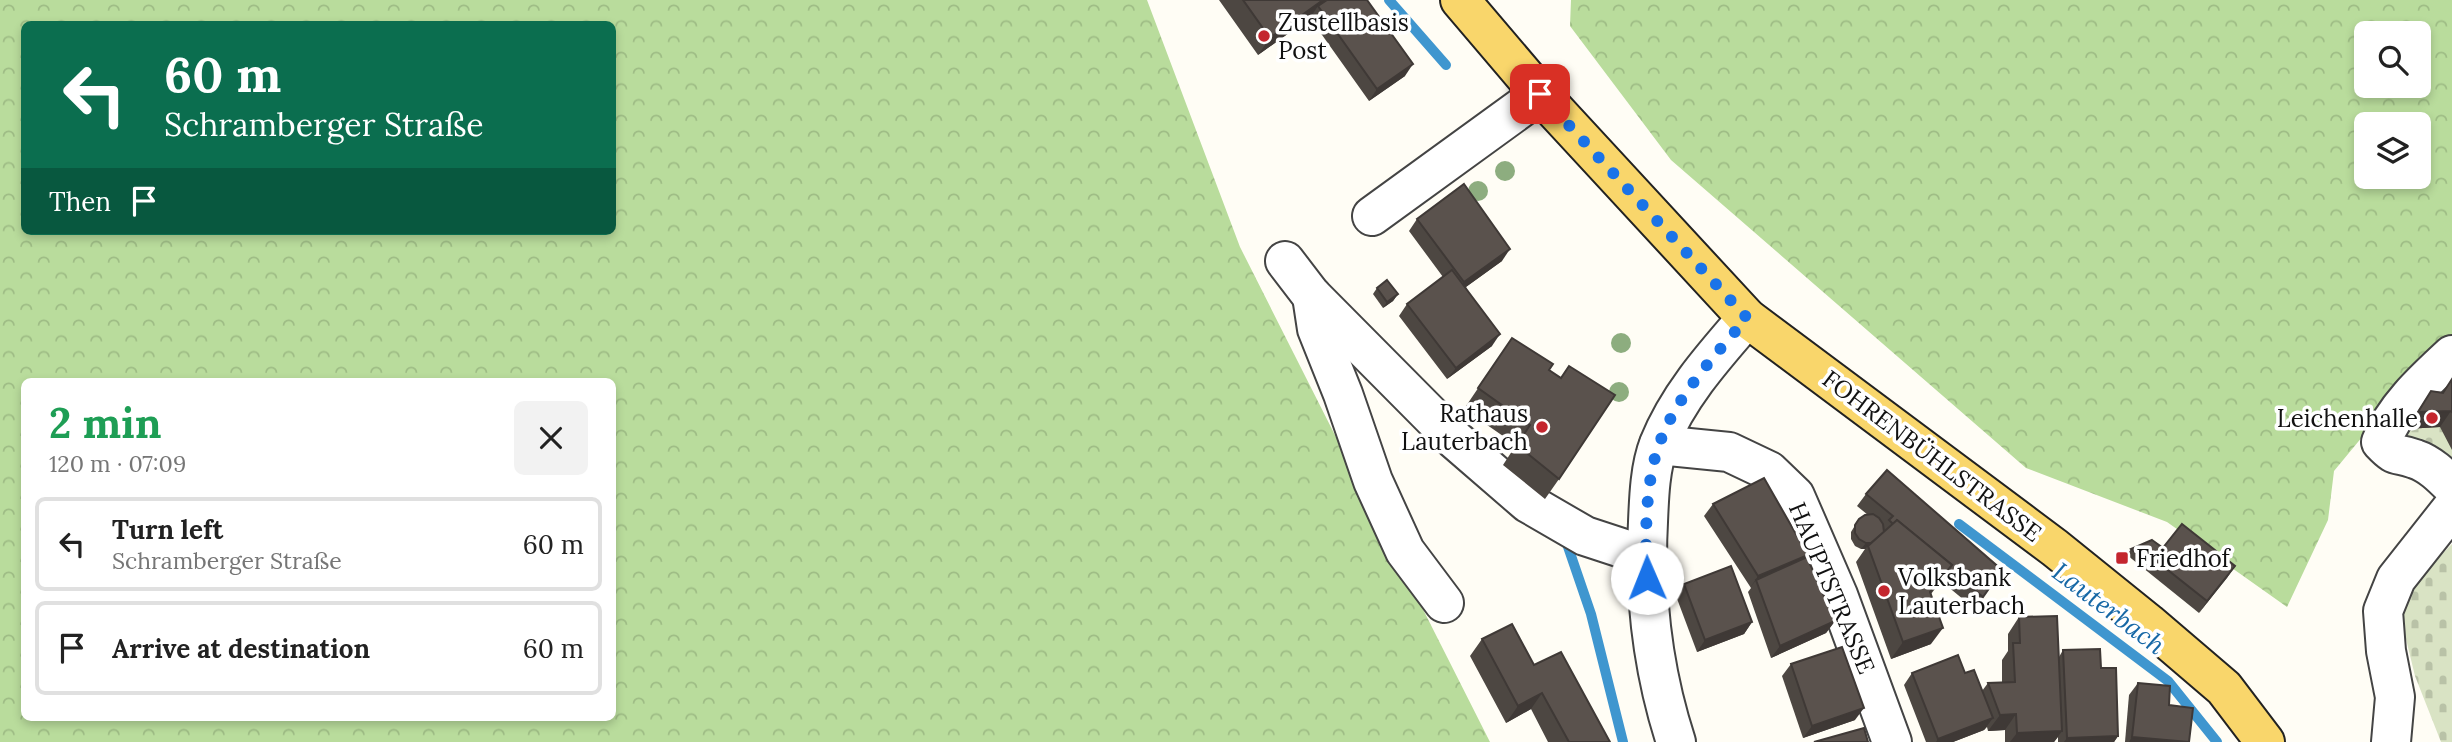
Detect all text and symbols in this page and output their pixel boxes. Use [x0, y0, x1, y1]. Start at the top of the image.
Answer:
place label: Zustellbasis Post [1278, 7, 1409, 66]
map controls [2354, 21, 2431, 189]
button: search [2354, 21, 2431, 98]
marker: Zustellbasis Post [1256, 28, 1272, 44]
text: 60 m [164, 43, 281, 105]
icon: left [49, 49, 140, 140]
pin [1510, 64, 1570, 124]
icon: arrive [1521, 75, 1559, 113]
text: Schramberger Straße [164, 104, 484, 145]
button: layers [2354, 112, 2431, 189]
icon: arrive [125, 182, 163, 220]
text: Then [49, 185, 111, 218]
street label: FOHRENBÜHLSTRASSE [1816, 363, 2048, 549]
text: 2 min [49, 396, 162, 450]
place label: Rathaus Lauterbach [1401, 398, 1528, 457]
button: close [514, 401, 588, 475]
place label: Leichenhalle [2277, 403, 2418, 434]
marker: Leichenhalle [2424, 410, 2440, 426]
marker: Rathaus Lauterbach [1534, 419, 1550, 435]
text: 120 m · 07:09 [49, 449, 186, 478]
street label: HAUPTSTRASSE [1782, 497, 1882, 679]
text: Turn left [112, 513, 223, 546]
icon: left [53, 525, 91, 563]
text: 60 m [523, 528, 584, 561]
position arrow [1610, 541, 1684, 615]
place label: Friedhof [2136, 543, 2232, 574]
text: Schramberger Straße [112, 546, 342, 575]
marker: Friedhof [2114, 550, 2130, 566]
water label: Lauterbach [2046, 555, 2172, 661]
place label: Volksbank Lauterbach [1897, 562, 2025, 621]
marker: Volksbank Lauterbach [1876, 583, 1892, 599]
icon: arrive [53, 629, 91, 667]
text: Arrive at destination [112, 632, 370, 665]
text: 60 m [523, 632, 584, 665]

